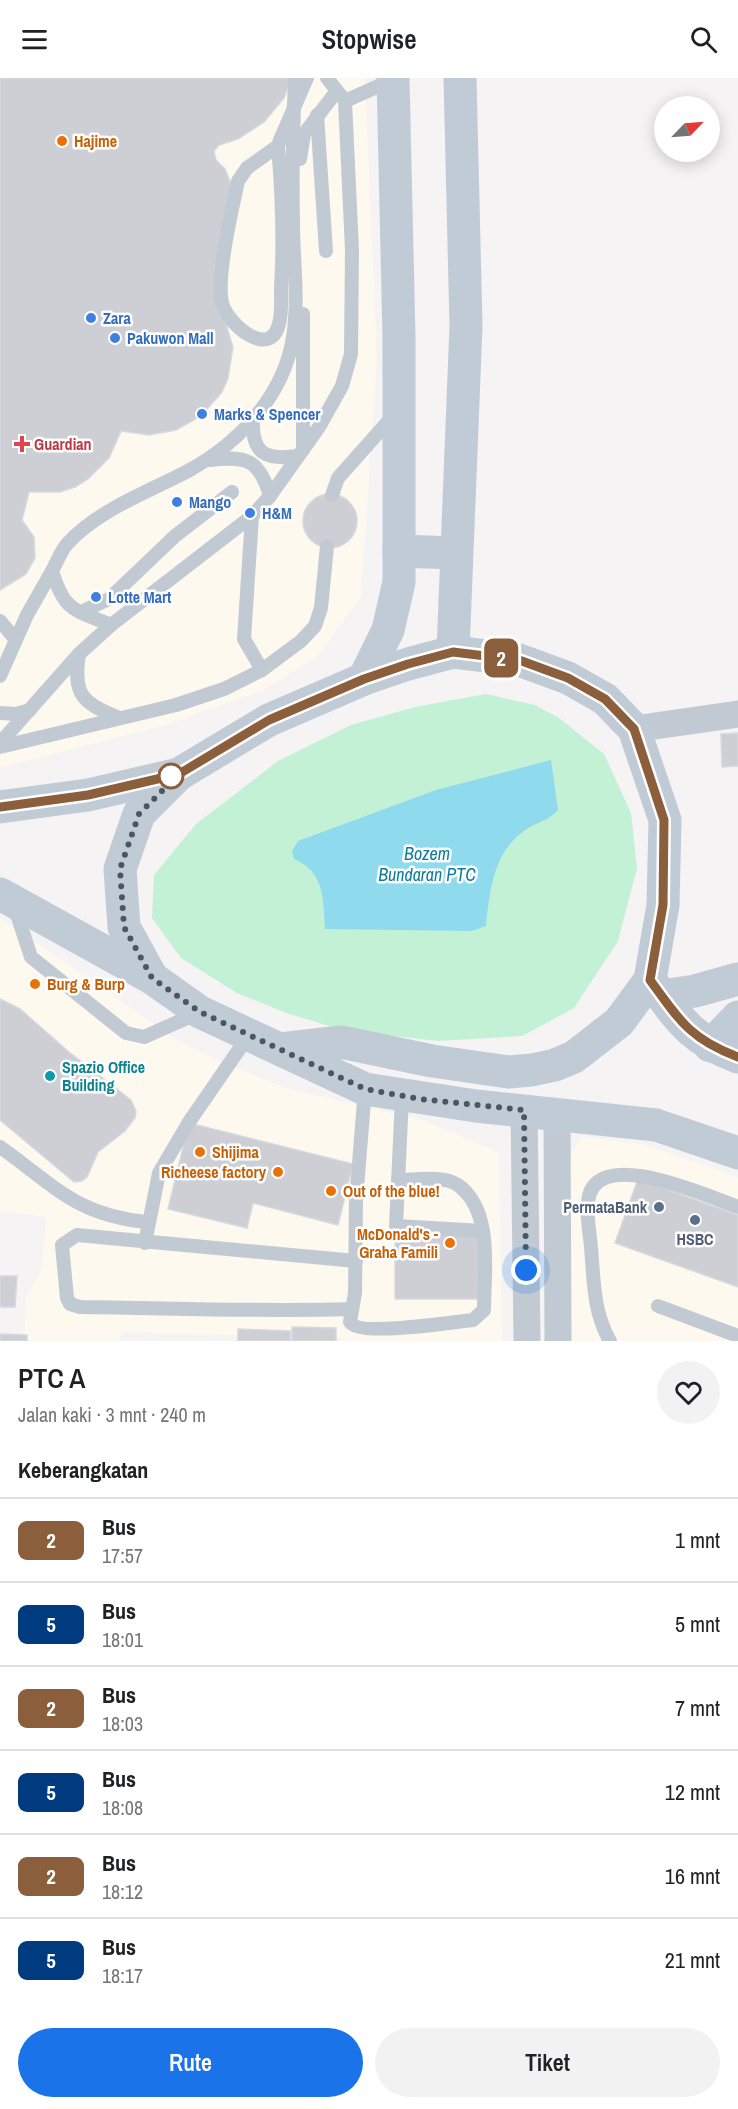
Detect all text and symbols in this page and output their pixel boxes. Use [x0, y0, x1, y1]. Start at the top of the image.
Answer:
text: Stopwise [321, 21, 417, 57]
icon: menu [18, 23, 51, 56]
icon: search [687, 23, 720, 56]
north arrow [654, 96, 720, 162]
map controls [654, 96, 720, 162]
place label: Hajime [74, 130, 117, 152]
marker: Hajime [55, 134, 69, 148]
place label: Zara [103, 307, 131, 329]
marker: Zara [84, 311, 98, 325]
place label: Pakuwon Mall [127, 327, 214, 349]
marker: Pakuwon Mall [108, 331, 122, 345]
place label: Marks & Spencer [214, 403, 321, 425]
marker: Marks & Spencer [195, 407, 209, 421]
place label: Guardian [34, 433, 92, 455]
marker: Guardian [15, 437, 29, 451]
place label: Mango [189, 491, 231, 513]
marker: Mango [170, 495, 184, 509]
place label: H&M [262, 502, 292, 524]
marker: H&M [243, 506, 257, 520]
place label: Lotte Mart [108, 586, 172, 608]
marker: Lotte Mart [89, 590, 103, 604]
line badge: 2 [482, 638, 520, 678]
text: 2 [496, 644, 506, 673]
unlabelled marker [158, 763, 184, 789]
water label: Bozem Bundaran PTC [378, 841, 476, 887]
place label: Burg & Burp [47, 973, 125, 995]
marker: Burg & Burp [28, 977, 42, 991]
place label: Spazio Office Building [62, 1056, 145, 1096]
marker: Spazio Office Building [43, 1069, 57, 1083]
place label: Shijima [212, 1141, 259, 1163]
marker: Shijima [193, 1145, 207, 1159]
place label: Richeese factory [161, 1161, 267, 1183]
marker: Richeese factory [271, 1165, 285, 1179]
place label: Out of the blue! [343, 1180, 440, 1202]
marker: Out of the blue! [324, 1184, 338, 1198]
place label: PermataBank [563, 1196, 648, 1218]
marker: PermataBank [652, 1200, 666, 1214]
marker: HSBC [688, 1213, 702, 1227]
place label: McDonald's - Graha Famili [357, 1223, 439, 1263]
place label: HSBC [676, 1228, 714, 1250]
marker: McDonald's - Graha Famili [443, 1236, 457, 1250]
your location [511, 1255, 541, 1285]
text: PTC A [18, 1359, 85, 1397]
button: heart [657, 1361, 720, 1424]
text: Jalan kaki · 3 mnt · 240 m [18, 1401, 206, 1428]
text: Keberangkatan [18, 1455, 148, 1485]
text: Bus [102, 1512, 136, 1542]
text: 1 mnt [675, 1525, 720, 1555]
text: 2 [46, 1526, 56, 1555]
text: 17:57 [102, 1542, 143, 1569]
text: Bus [102, 1596, 136, 1626]
text: 5 mnt [675, 1609, 720, 1639]
text: 5 [46, 1610, 56, 1639]
text: 18:01 [102, 1626, 143, 1653]
text: Bus [102, 1680, 136, 1710]
text: 7 mnt [675, 1693, 720, 1723]
text: 2 [46, 1694, 56, 1723]
text: 18:03 [102, 1710, 143, 1737]
text: Bus [102, 1764, 136, 1794]
text: 12 mnt [665, 1777, 720, 1807]
text: 5 [46, 1778, 56, 1807]
text: 18:08 [102, 1794, 143, 1821]
text: Bus [102, 1848, 136, 1878]
text: 16 mnt [665, 1861, 720, 1891]
text: 2 [46, 1862, 56, 1891]
text: 18:12 [102, 1878, 143, 1905]
text: Bus [102, 1932, 136, 1962]
text: 21 mnt [665, 1945, 720, 1975]
text: 5 [46, 1946, 56, 1975]
text: 18:17 [102, 1962, 143, 1989]
button: Rute [18, 2028, 363, 2097]
button: Tiket [375, 2028, 720, 2097]

